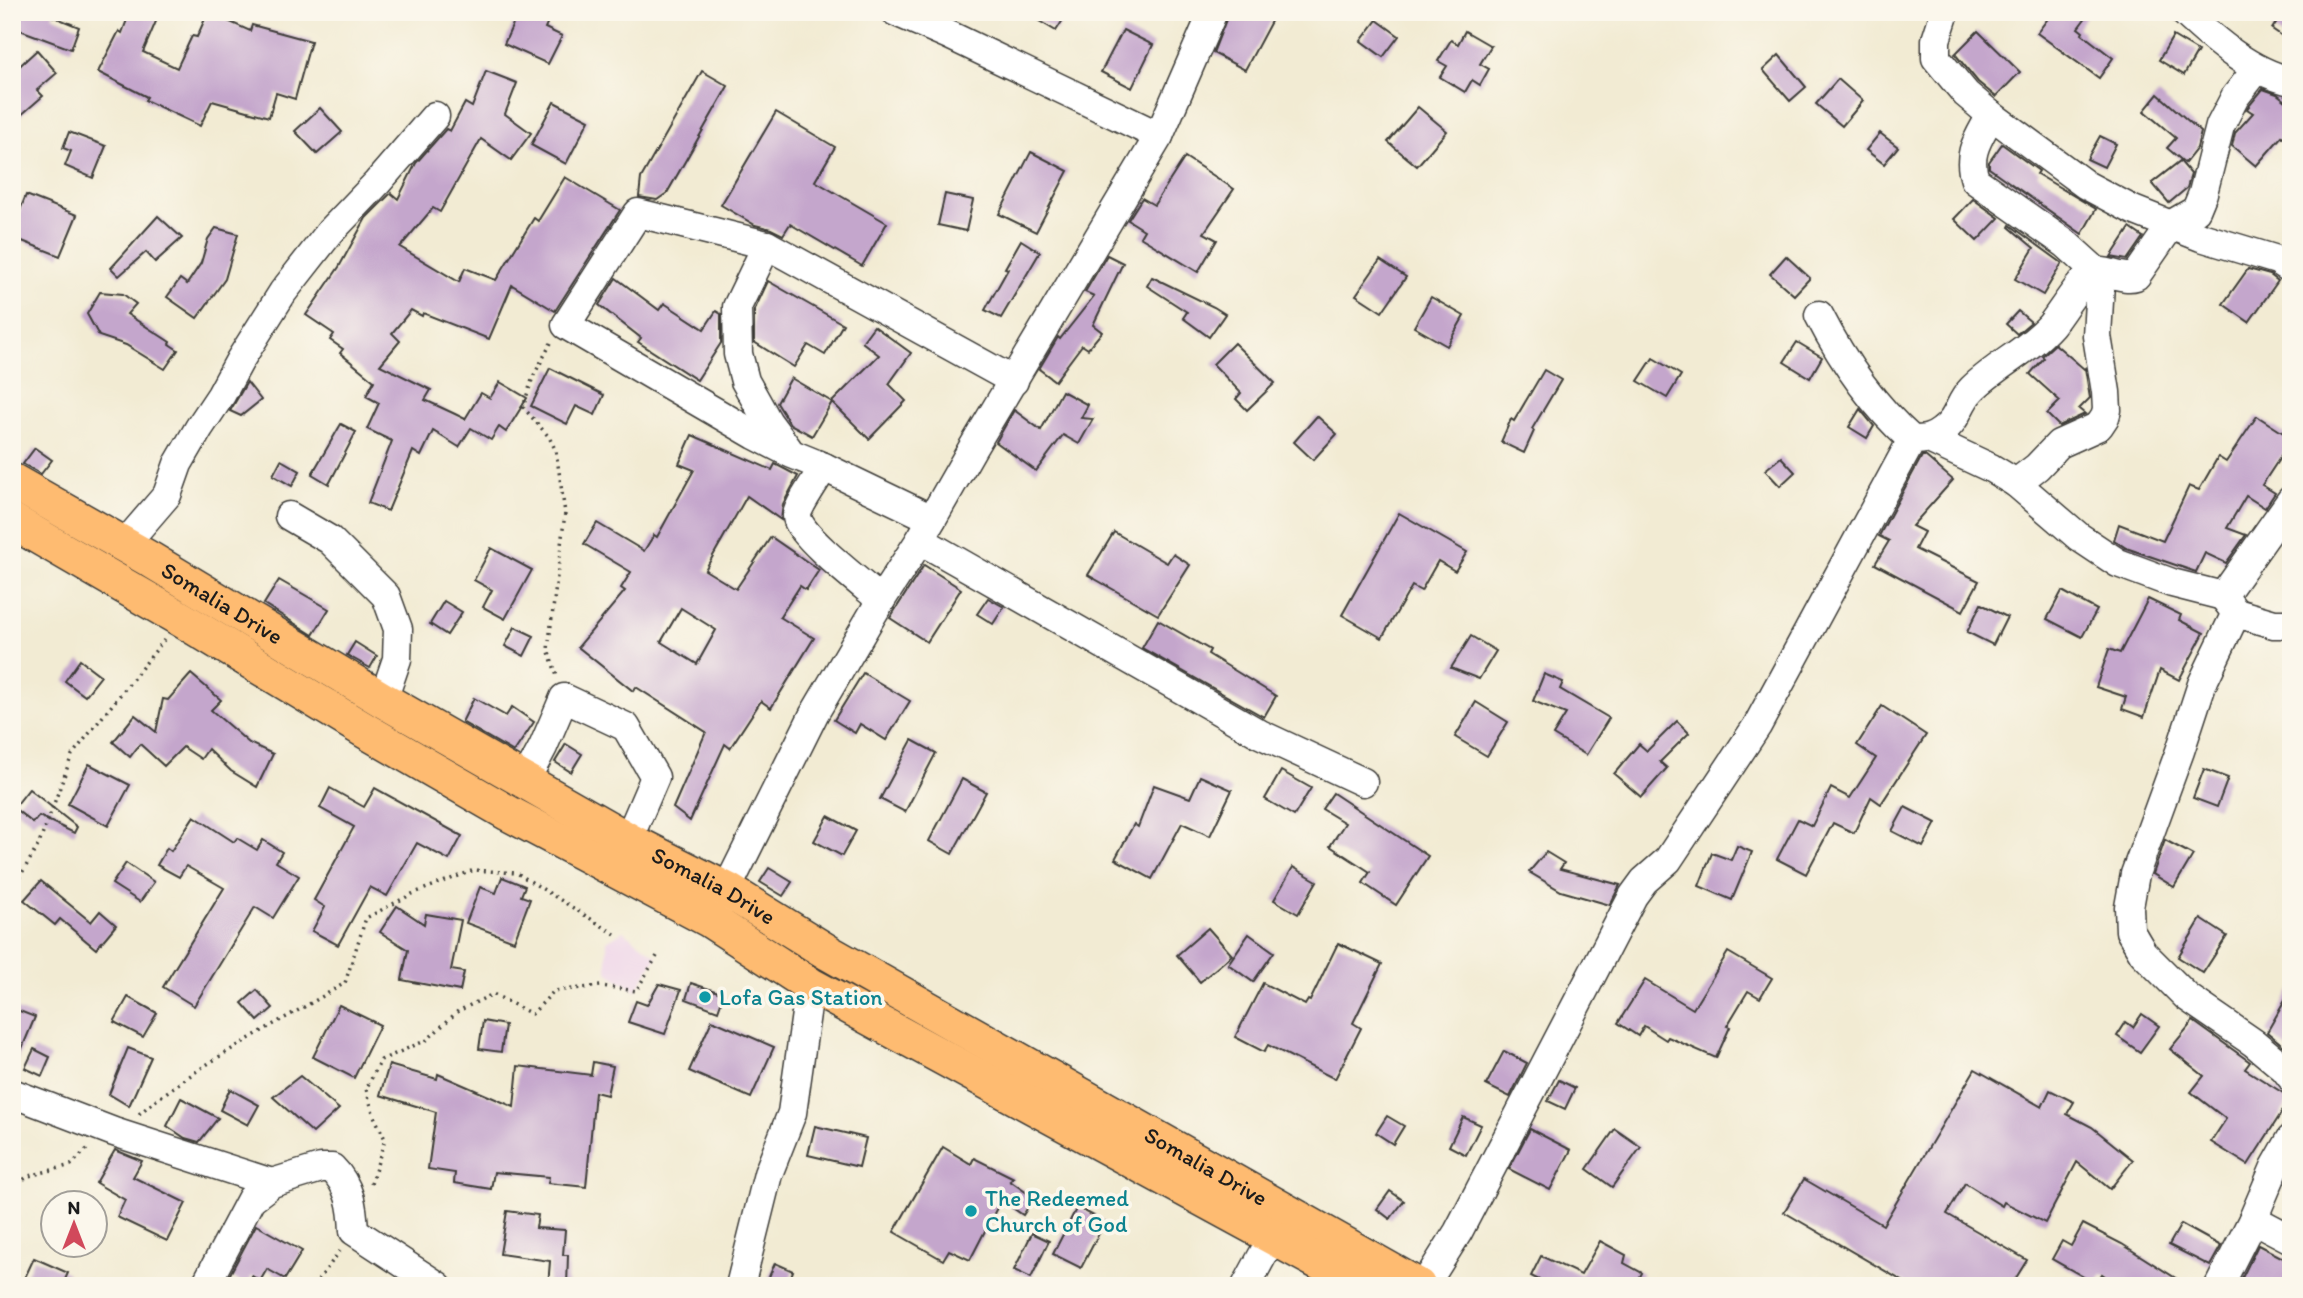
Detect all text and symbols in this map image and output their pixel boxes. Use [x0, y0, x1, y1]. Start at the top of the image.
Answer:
street label: Somalia Drive [156, 556, 288, 650]
street label: Somalia Drive [647, 840, 781, 931]
place label: Lofa Gas Station [719, 983, 883, 1011]
marker: Lofa Gas Station [697, 989, 713, 1005]
street label: Somalia Drive [1140, 1120, 1273, 1212]
place label: The Redeemed Church of God [985, 1184, 1129, 1238]
north arrow [38, 1190, 108, 1260]
text: N [68, 1196, 80, 1219]
marker: The Redeemed Church of God [963, 1203, 979, 1219]

